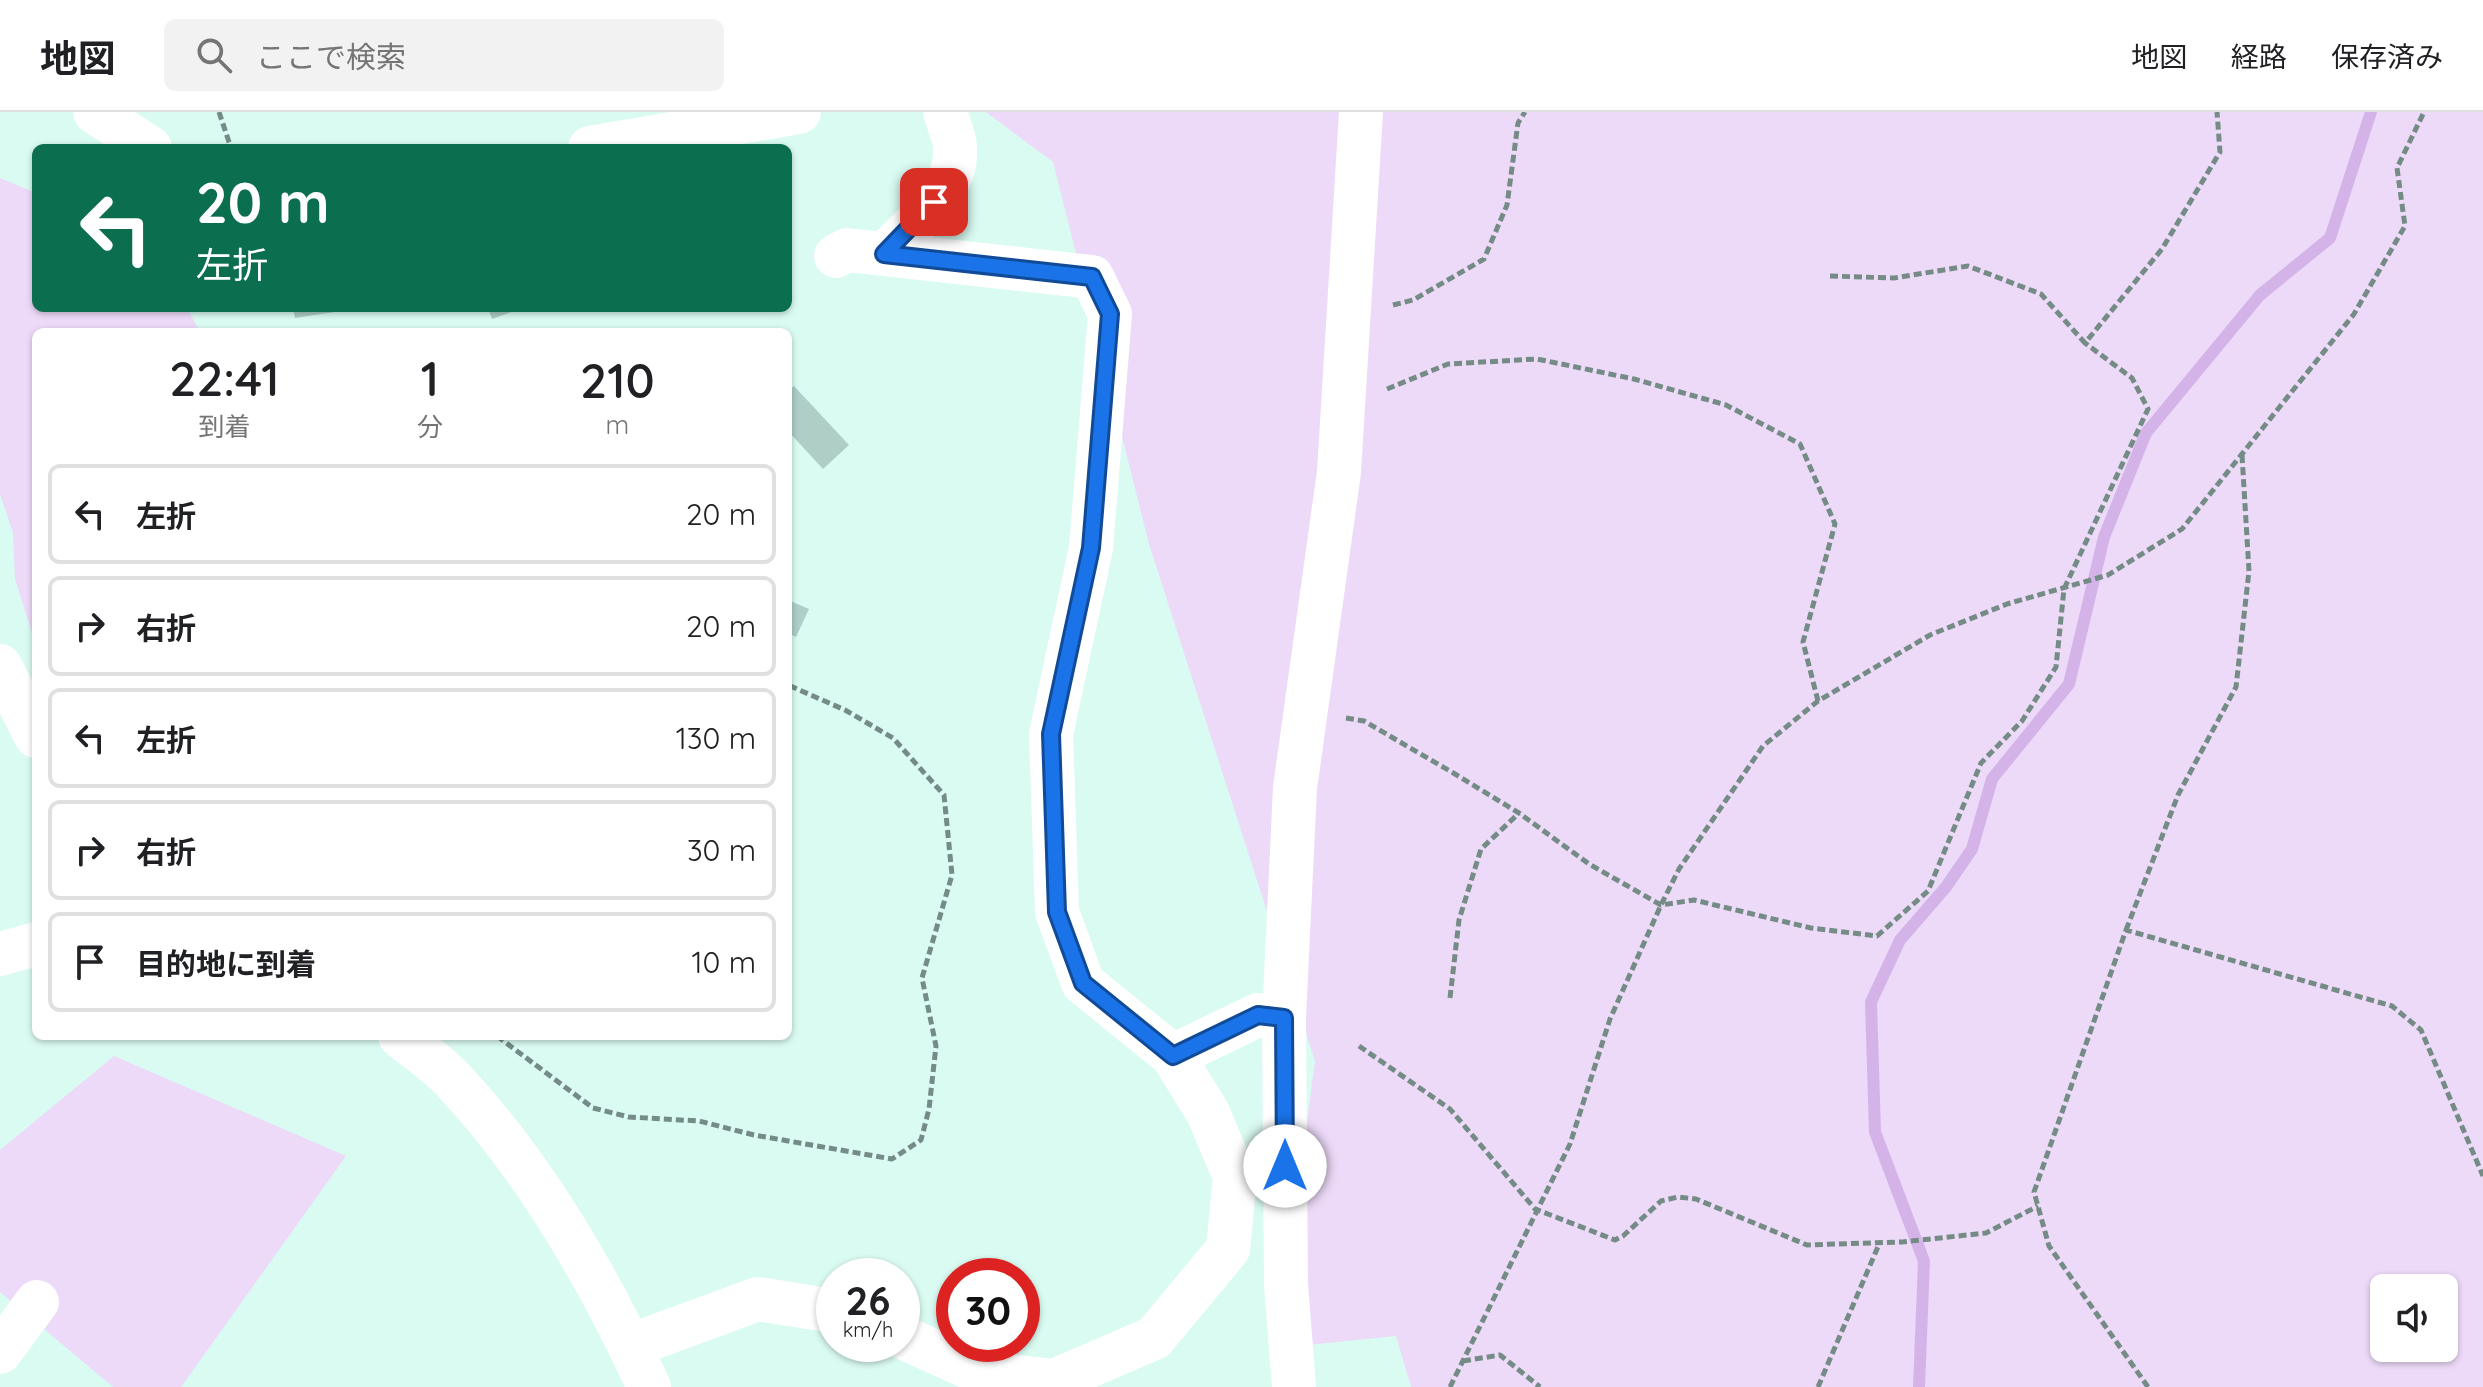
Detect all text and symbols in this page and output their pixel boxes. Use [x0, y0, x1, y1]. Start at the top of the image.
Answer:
search box [164, 19, 724, 91]
icon: search [192, 33, 236, 77]
text: 地図 [40, 34, 116, 82]
text: ここで検索 [256, 38, 406, 76]
text: 地図 [2131, 39, 2187, 74]
text: 経路 [2231, 39, 2287, 74]
text: 保存済み [2331, 39, 2443, 74]
text: 20 m [196, 167, 330, 237]
pin [900, 168, 968, 236]
icon: left [64, 176, 168, 280]
icon: arrive [912, 180, 956, 224]
text: 左折 [196, 242, 268, 287]
text: 22:41 [169, 348, 280, 408]
text: 1 [421, 348, 439, 408]
text: 210 [580, 350, 655, 410]
text: m [606, 408, 629, 441]
text: 到着 [198, 410, 250, 443]
text: 分 [417, 410, 443, 443]
icon: left [68, 492, 112, 536]
text: 20 m [686, 495, 756, 533]
text: 左折 [136, 497, 196, 535]
icon: right [68, 604, 112, 648]
text: 20 m [686, 607, 756, 645]
text: 右折 [136, 609, 196, 647]
icon: left [68, 716, 112, 760]
text: 130 m [676, 719, 756, 757]
text: 左折 [136, 721, 196, 759]
icon: right [68, 828, 112, 872]
text: 30 m [687, 831, 756, 869]
text: 右折 [136, 833, 196, 871]
icon: arrive [68, 940, 112, 984]
text: 10 m [692, 943, 756, 981]
text: 目的地に到着 [136, 945, 316, 983]
position arrow [1243, 1124, 1327, 1208]
speed limit sign: 30 [936, 1258, 1040, 1362]
map controls [2370, 1274, 2458, 1362]
button: sound [2370, 1274, 2458, 1362]
text: 26 [846, 1275, 890, 1325]
text: km/h [843, 1317, 893, 1342]

